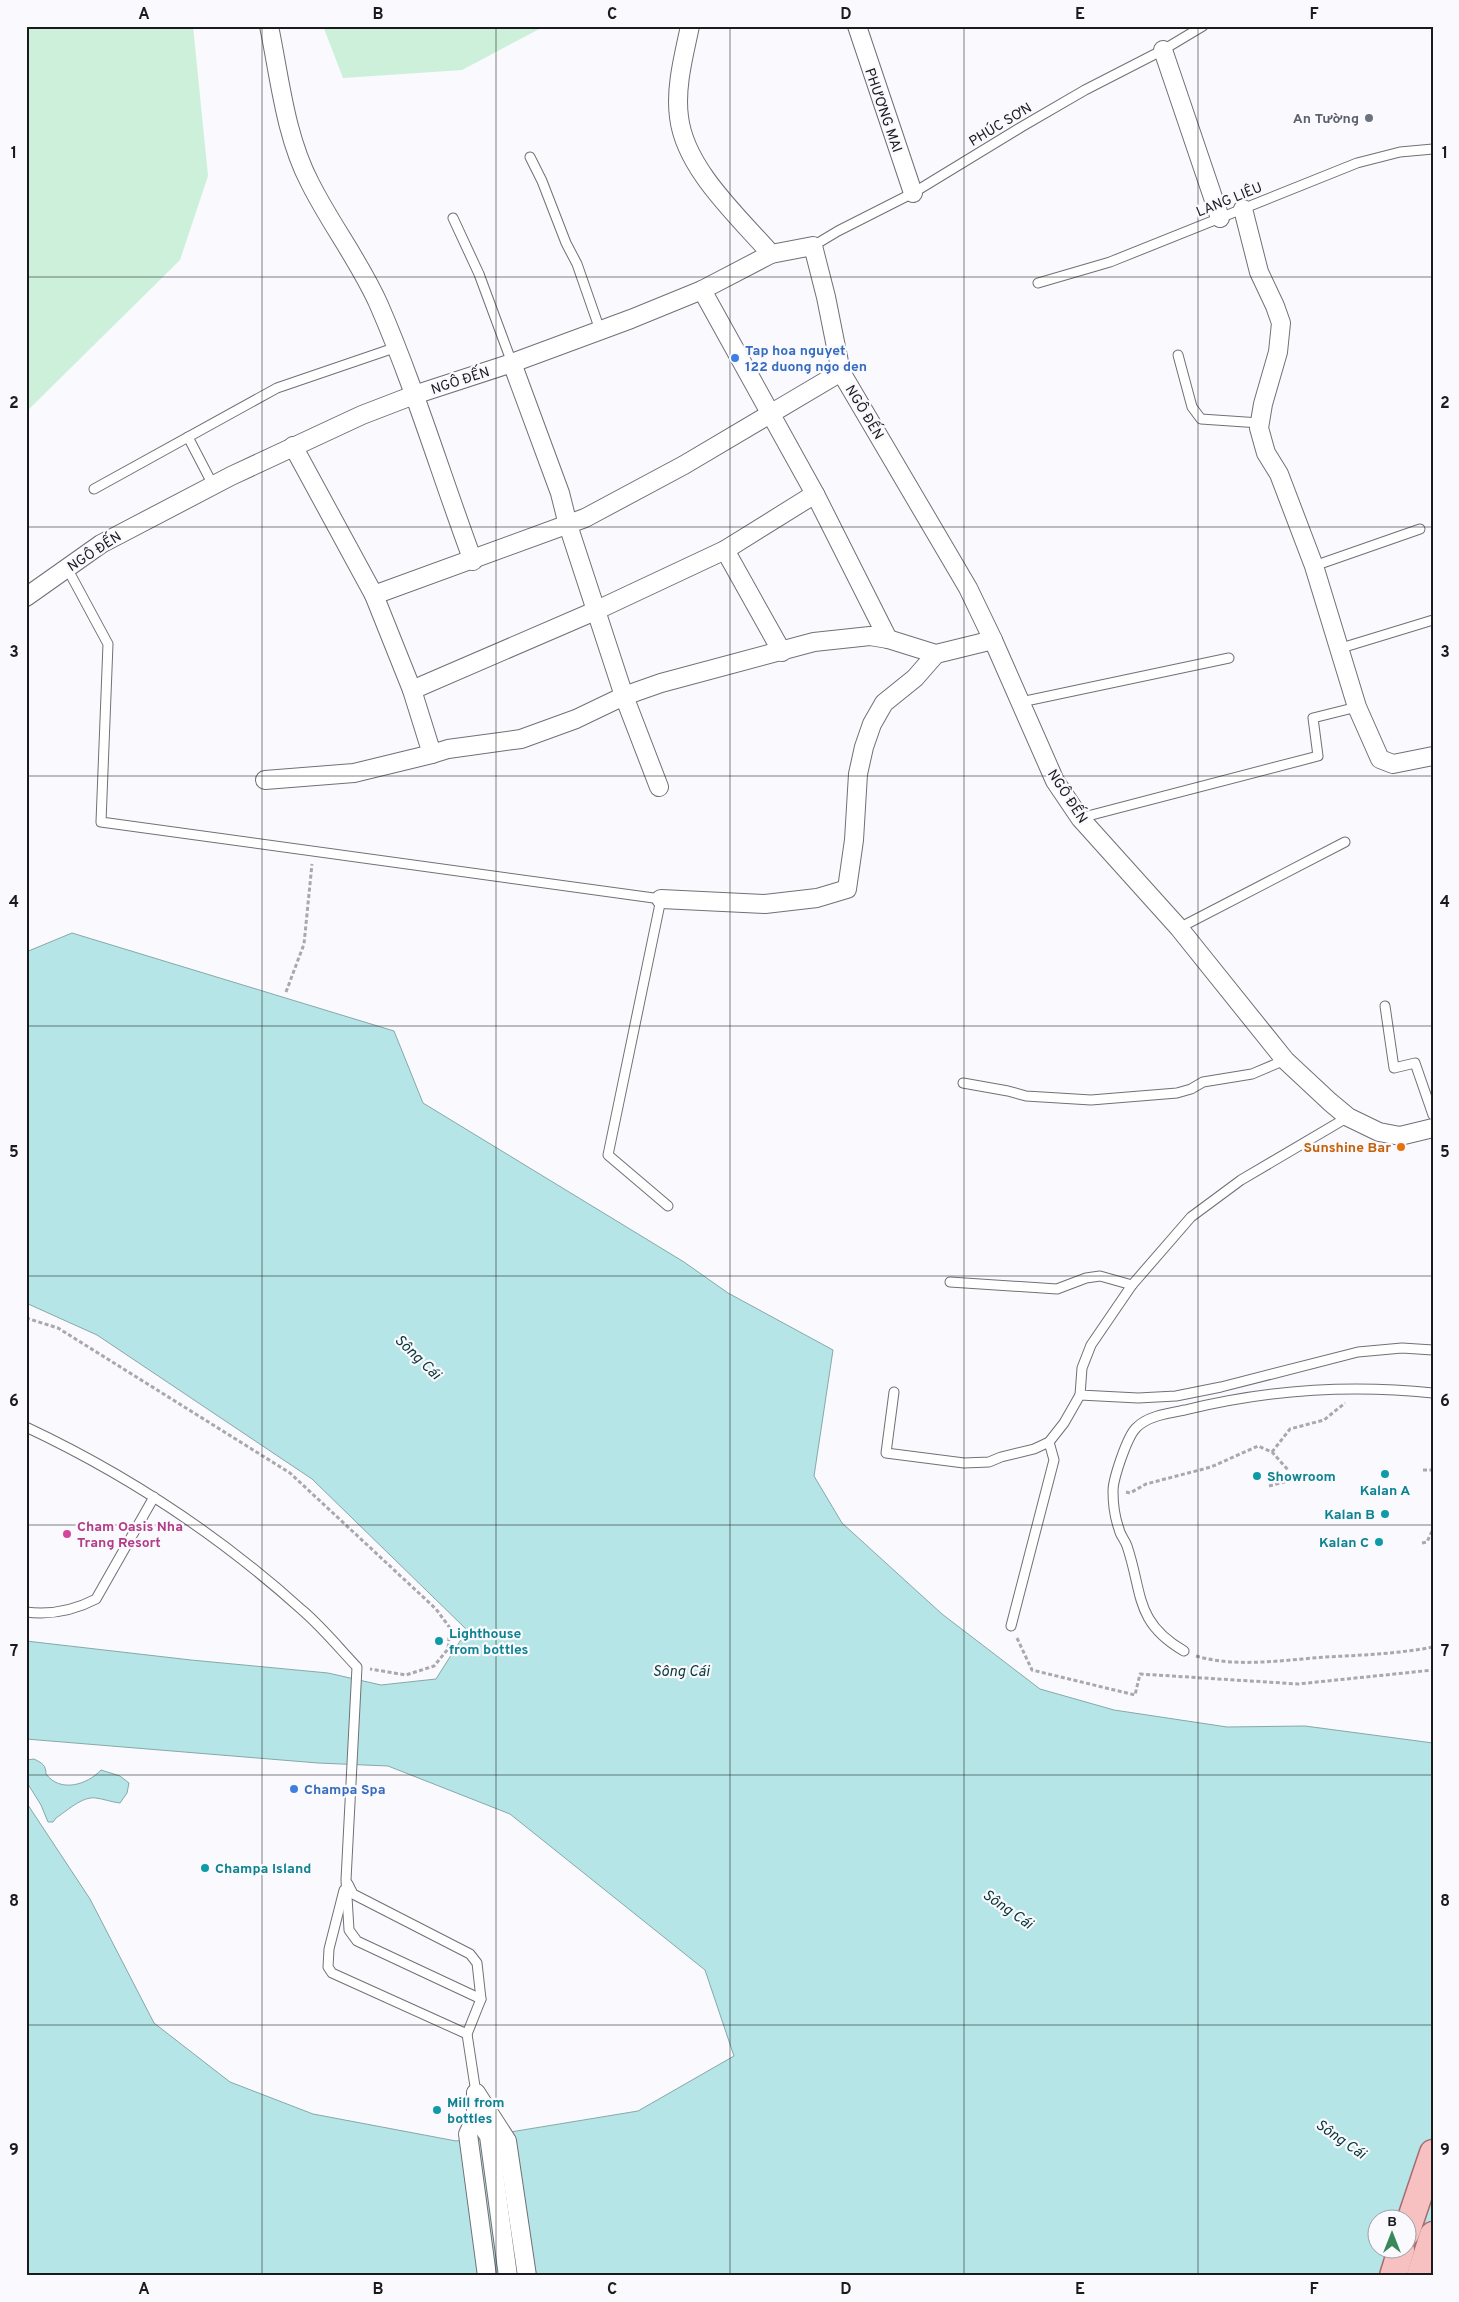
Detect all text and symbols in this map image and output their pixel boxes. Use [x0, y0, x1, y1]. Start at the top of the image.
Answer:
text: A [138, 5, 150, 25]
text: B [372, 5, 384, 25]
text: C [607, 5, 617, 25]
text: D [840, 5, 852, 25]
text: E [1075, 5, 1085, 25]
text: F [1309, 5, 1319, 25]
street label: PHƯƠNG MAI [860, 66, 905, 155]
street label: PHÚC SƠN [966, 99, 1035, 151]
place label: An Tường [1293, 111, 1359, 128]
marker: An Tường [1363, 112, 1375, 124]
text: 1 [11, 144, 17, 164]
text: 1 [1442, 144, 1448, 164]
street label: LANG LIÊU [1194, 178, 1265, 221]
place label: Tap hoa nguyet 122 duong ngo den [745, 343, 867, 376]
marker: Tap hoa nguyet 122 duong ngo den [729, 352, 741, 364]
street label: NGÔ ĐẾN [428, 362, 492, 399]
street label: NGÔ ĐẾN [841, 381, 888, 443]
text: 2 [9, 394, 19, 414]
text: 2 [1440, 394, 1450, 414]
street label: NGÔ ĐẾN [64, 527, 125, 576]
text: 3 [9, 643, 19, 663]
text: 3 [1440, 643, 1450, 663]
street label: NGÔ ĐẾN [1043, 766, 1092, 827]
text: 4 [9, 893, 19, 913]
text: 4 [1440, 893, 1450, 913]
place label: Sunshine Bar [1304, 1140, 1391, 1157]
marker: Sunshine Bar [1395, 1141, 1407, 1153]
text: 5 [9, 1143, 19, 1163]
text: 5 [1440, 1143, 1450, 1163]
water label: Sông Cái [390, 1331, 445, 1386]
text: 6 [9, 1392, 19, 1412]
text: 6 [1440, 1392, 1450, 1412]
marker: Kalan A [1379, 1468, 1391, 1480]
place label: Showroom [1267, 1469, 1336, 1486]
marker: Showroom [1251, 1470, 1263, 1482]
place label: Kalan A [1360, 1483, 1410, 1500]
place label: Kalan B [1324, 1507, 1375, 1524]
marker: Kalan B [1379, 1508, 1391, 1520]
place label: Cham Oasis Nha Trang Resort [77, 1519, 183, 1552]
marker: Cham Oasis Nha Trang Resort [61, 1528, 73, 1540]
place label: Kalan C [1319, 1535, 1369, 1552]
marker: Kalan C [1373, 1536, 1385, 1548]
place label: Lighthouse from bottles [449, 1626, 529, 1659]
marker: Lighthouse from bottles [433, 1635, 445, 1647]
text: 7 [10, 1642, 18, 1662]
text: 7 [1441, 1642, 1449, 1662]
water label: Sông Cái [652, 1663, 711, 1682]
place label: Champa Spa [304, 1782, 385, 1799]
marker: Champa Spa [288, 1783, 300, 1795]
place label: Champa Island [215, 1861, 311, 1878]
marker: Champa Island [199, 1862, 211, 1874]
water label: Sông Cái [978, 1886, 1037, 1935]
text: 8 [9, 1892, 19, 1912]
text: 8 [1440, 1892, 1450, 1912]
place label: Mill from bottles [447, 2095, 505, 2128]
marker: Mill from bottles [431, 2104, 443, 2116]
water label: Sông Cái [1311, 2116, 1370, 2165]
text: 9 [9, 2141, 19, 2161]
text: 9 [1440, 2141, 1450, 2161]
north arrow [1366, 2210, 1416, 2260]
text: B [1387, 2214, 1397, 2231]
text: A [138, 2280, 150, 2300]
text: B [372, 2280, 384, 2300]
text: C [607, 2280, 617, 2300]
text: D [840, 2280, 852, 2300]
text: E [1075, 2280, 1085, 2300]
text: F [1309, 2280, 1319, 2300]

